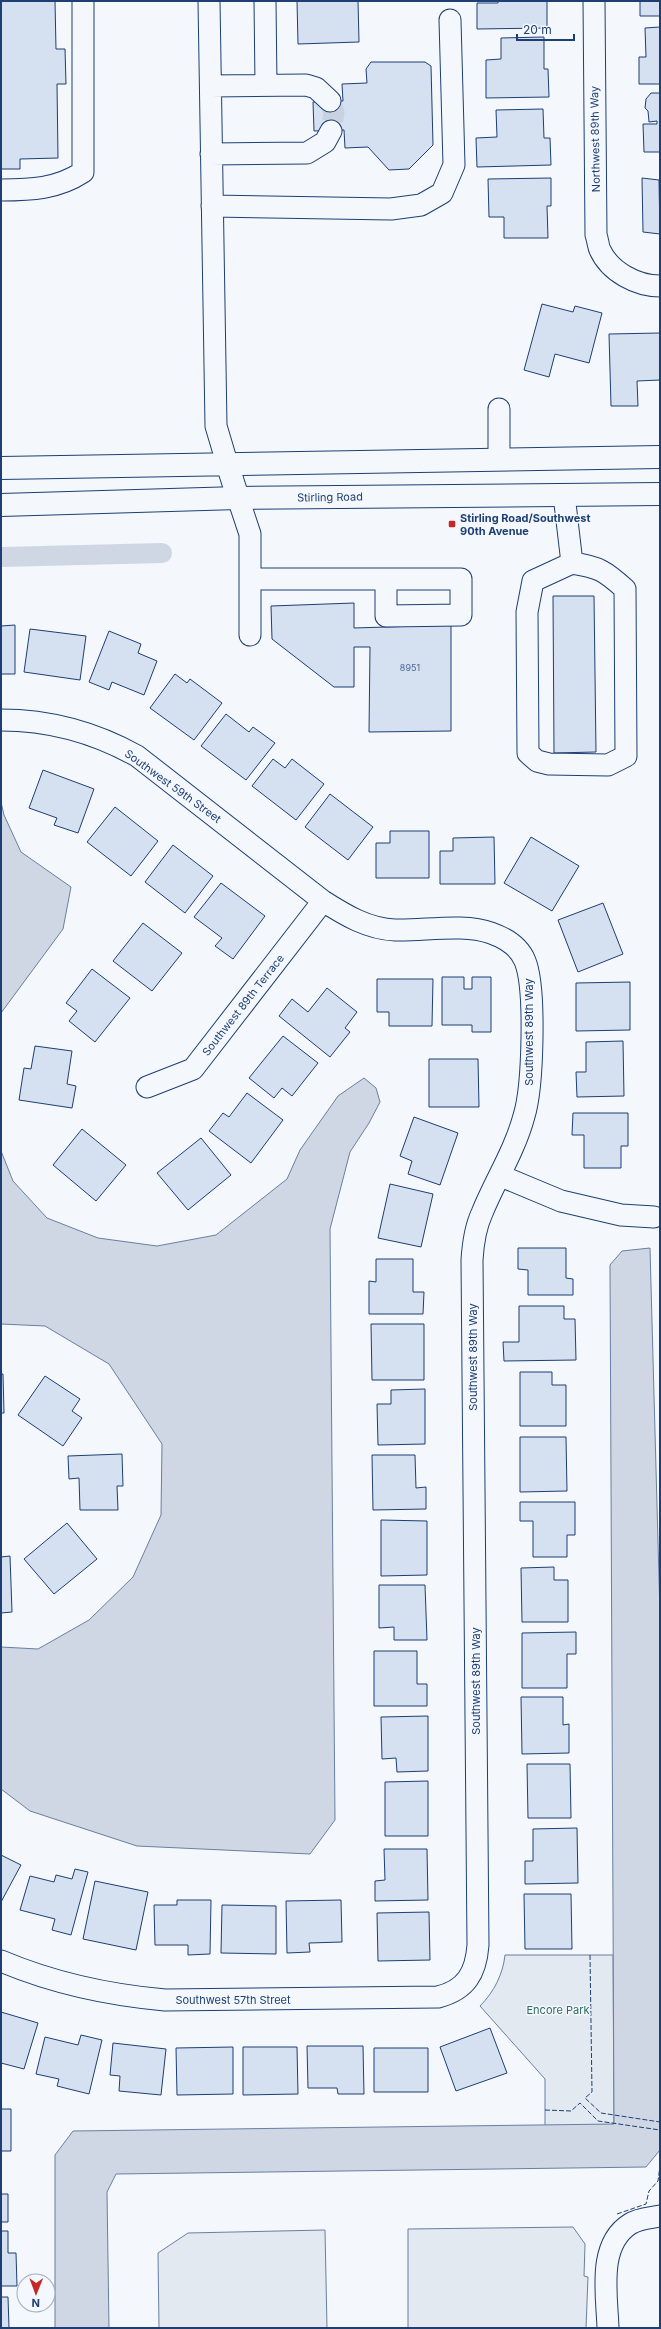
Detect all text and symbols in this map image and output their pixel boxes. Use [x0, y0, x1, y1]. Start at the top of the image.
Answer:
scale bar [517, 16, 574, 42]
text: 20 m [523, 22, 552, 37]
street label: Northwest 89th Way [587, 86, 603, 192]
street label: Stirling Road [297, 489, 363, 505]
place label: Stirling Road/Southwest 90th Avenue [460, 511, 590, 538]
marker: Stirling Road/Southwest 90th Avenue [447, 519, 457, 529]
house number: 8951 [400, 662, 420, 673]
street label: Southwest 59th Street [122, 746, 224, 826]
street label: Southwest 89th Terrace [199, 951, 287, 1059]
street label: Southwest 89th Way [522, 978, 536, 1086]
street label: Southwest 89th Way [466, 1303, 480, 1411]
street label: Southwest 89th Way [469, 1627, 483, 1735]
street label: Southwest 57th Street [175, 1993, 291, 2007]
park label: Encore Park [526, 2003, 590, 2017]
north arrow [16, 2273, 56, 2313]
text: N [32, 2296, 40, 2310]

